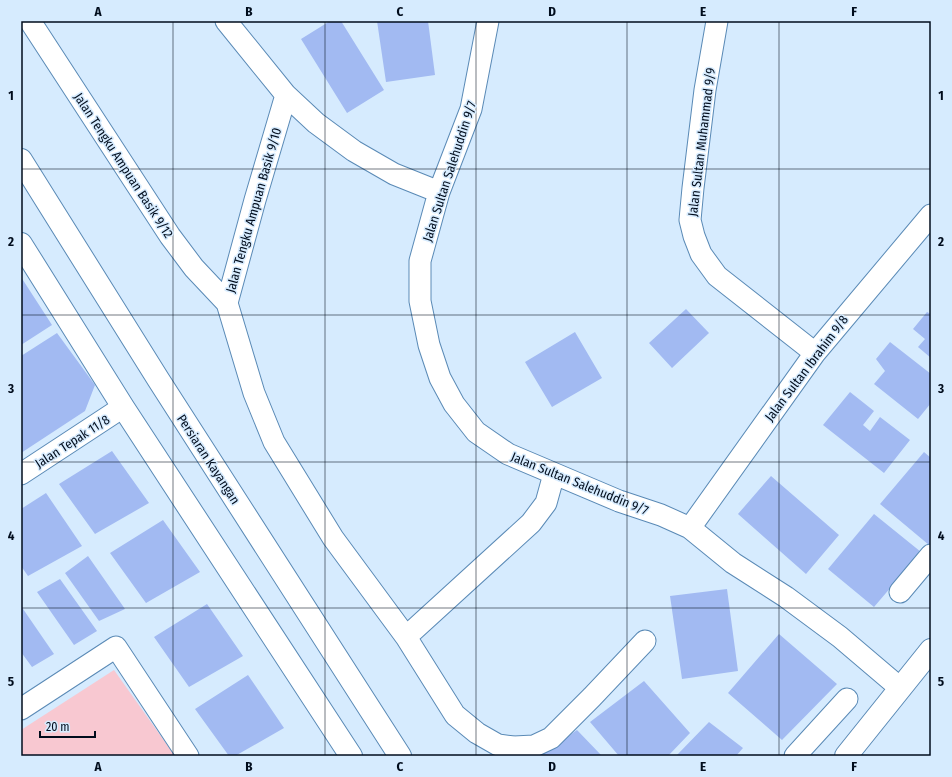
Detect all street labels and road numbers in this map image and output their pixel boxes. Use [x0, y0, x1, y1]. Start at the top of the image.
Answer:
street label: Jalan Sultan Muhammad 9/9 [685, 67, 718, 217]
street label: Jalan Tengku Ampuan Basik 9/12 [71, 90, 176, 241]
street label: Jalan Sultan Salehuddin 9/7 [420, 99, 479, 243]
street label: Jalan Tengku Ampuan Basik 9/10 [223, 126, 284, 294]
street label: Jalan Sultan Ibrahim 9/8 [762, 312, 851, 424]
street label: Jalan Tepak 11/8 [32, 412, 112, 471]
street label: Persiaran Kayangan [174, 412, 243, 507]
street label: Jalan Sultan Salehuddin 9/7 [509, 449, 651, 518]

